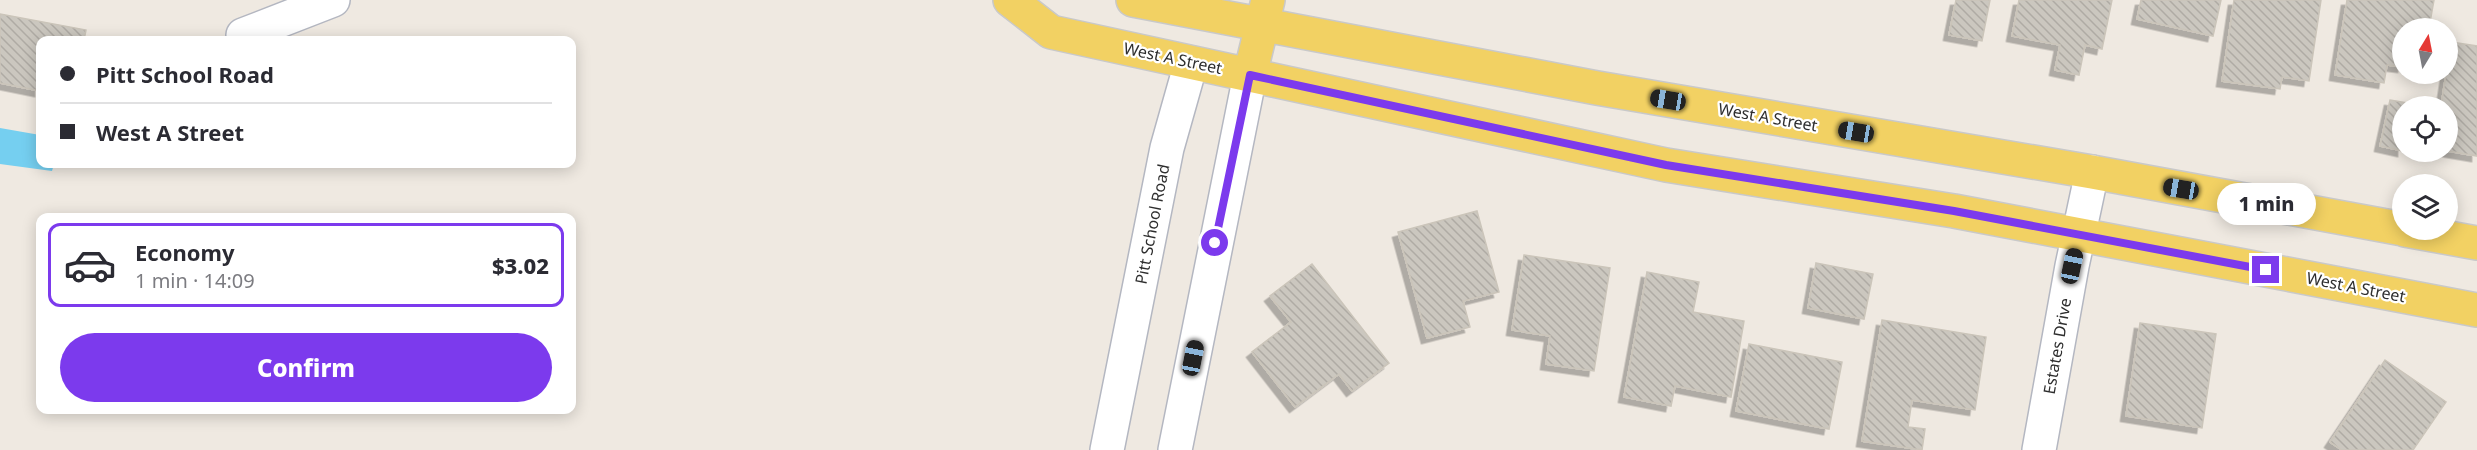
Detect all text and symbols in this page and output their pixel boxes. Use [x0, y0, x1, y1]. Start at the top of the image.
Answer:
north arrow [2392, 18, 2458, 84]
map controls [2392, 18, 2458, 240]
street label: West A Street [1122, 37, 1225, 79]
text: Pitt School Road [96, 59, 274, 89]
car [1649, 88, 1687, 112]
button: locate [2392, 96, 2458, 162]
street label: West A Street [1717, 97, 1819, 137]
text: West A Street [96, 117, 244, 147]
car [1837, 120, 1875, 144]
street label: Pitt School Road [1130, 162, 1174, 286]
button: layers [2392, 174, 2458, 240]
car [2162, 177, 2200, 201]
callout: 1 min [2216, 183, 2316, 225]
text: 1 min [2239, 190, 2294, 217]
route start [1201, 229, 1228, 256]
text: Economy [135, 237, 234, 267]
icon: car [63, 238, 117, 292]
car [2059, 247, 2085, 285]
text: $3.02 [492, 250, 549, 280]
route end [2252, 256, 2279, 283]
text: 1 min · 14:09 [135, 267, 255, 294]
street label: West A Street [2305, 267, 2408, 307]
street label: Estates Drive [2038, 296, 2076, 396]
button: Confirm [60, 333, 552, 402]
car [1181, 339, 1205, 377]

